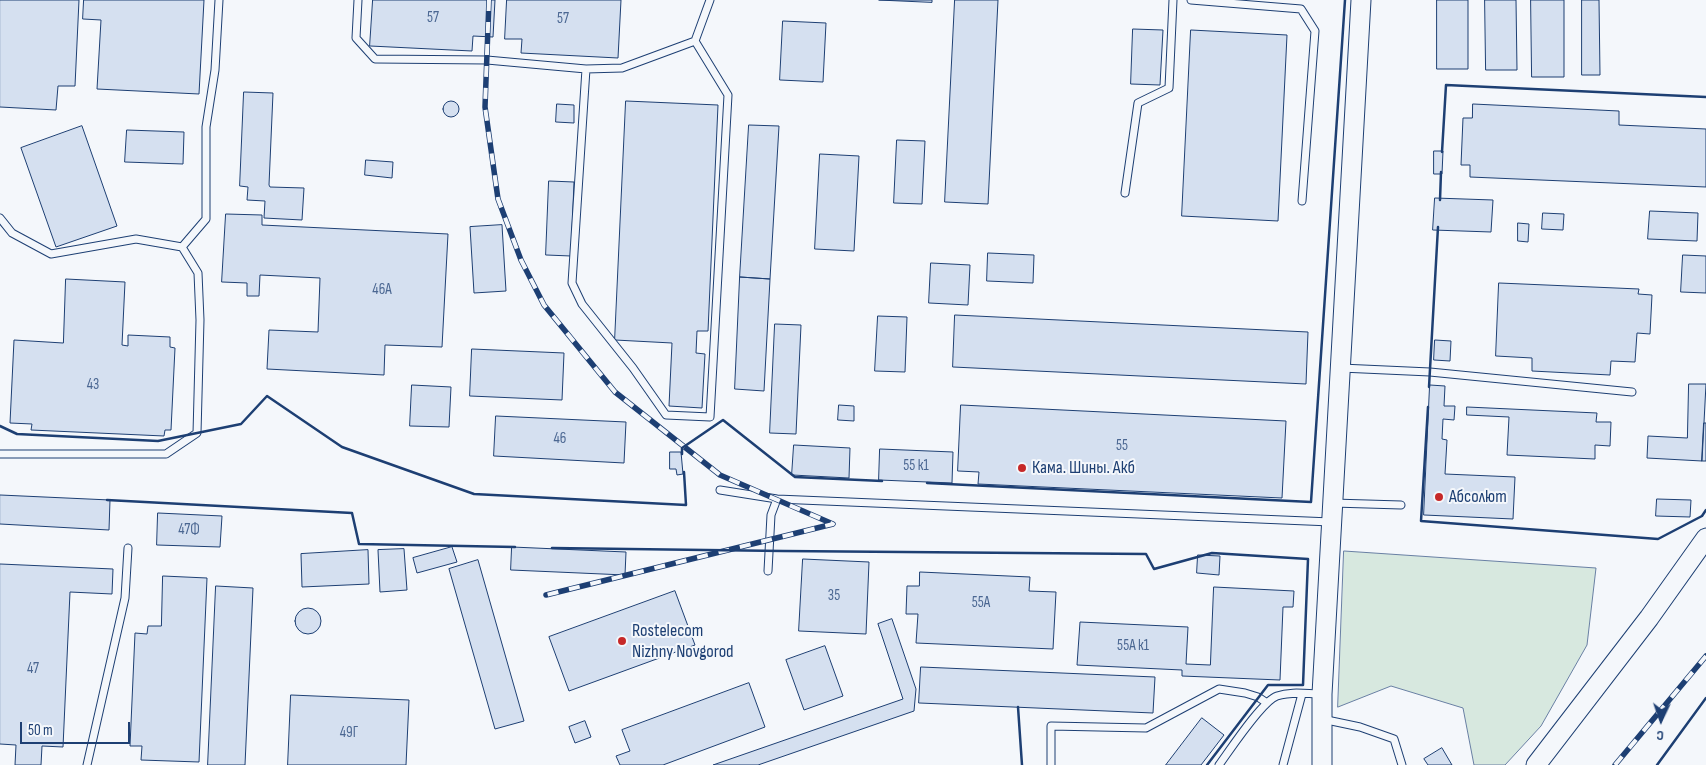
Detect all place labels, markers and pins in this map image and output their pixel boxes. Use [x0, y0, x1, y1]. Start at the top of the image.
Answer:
place label: Кама. Шины. Акб [1032, 457, 1135, 479]
marker: Кама. Шины. Акб [1016, 462, 1028, 474]
place label: Абсолют [1449, 486, 1507, 508]
marker: Абсолют [1433, 491, 1445, 503]
place label: Rostelecom Nizhny Novgorod [632, 620, 734, 662]
marker: Rostelecom Nizhny Novgorod [616, 635, 628, 647]

